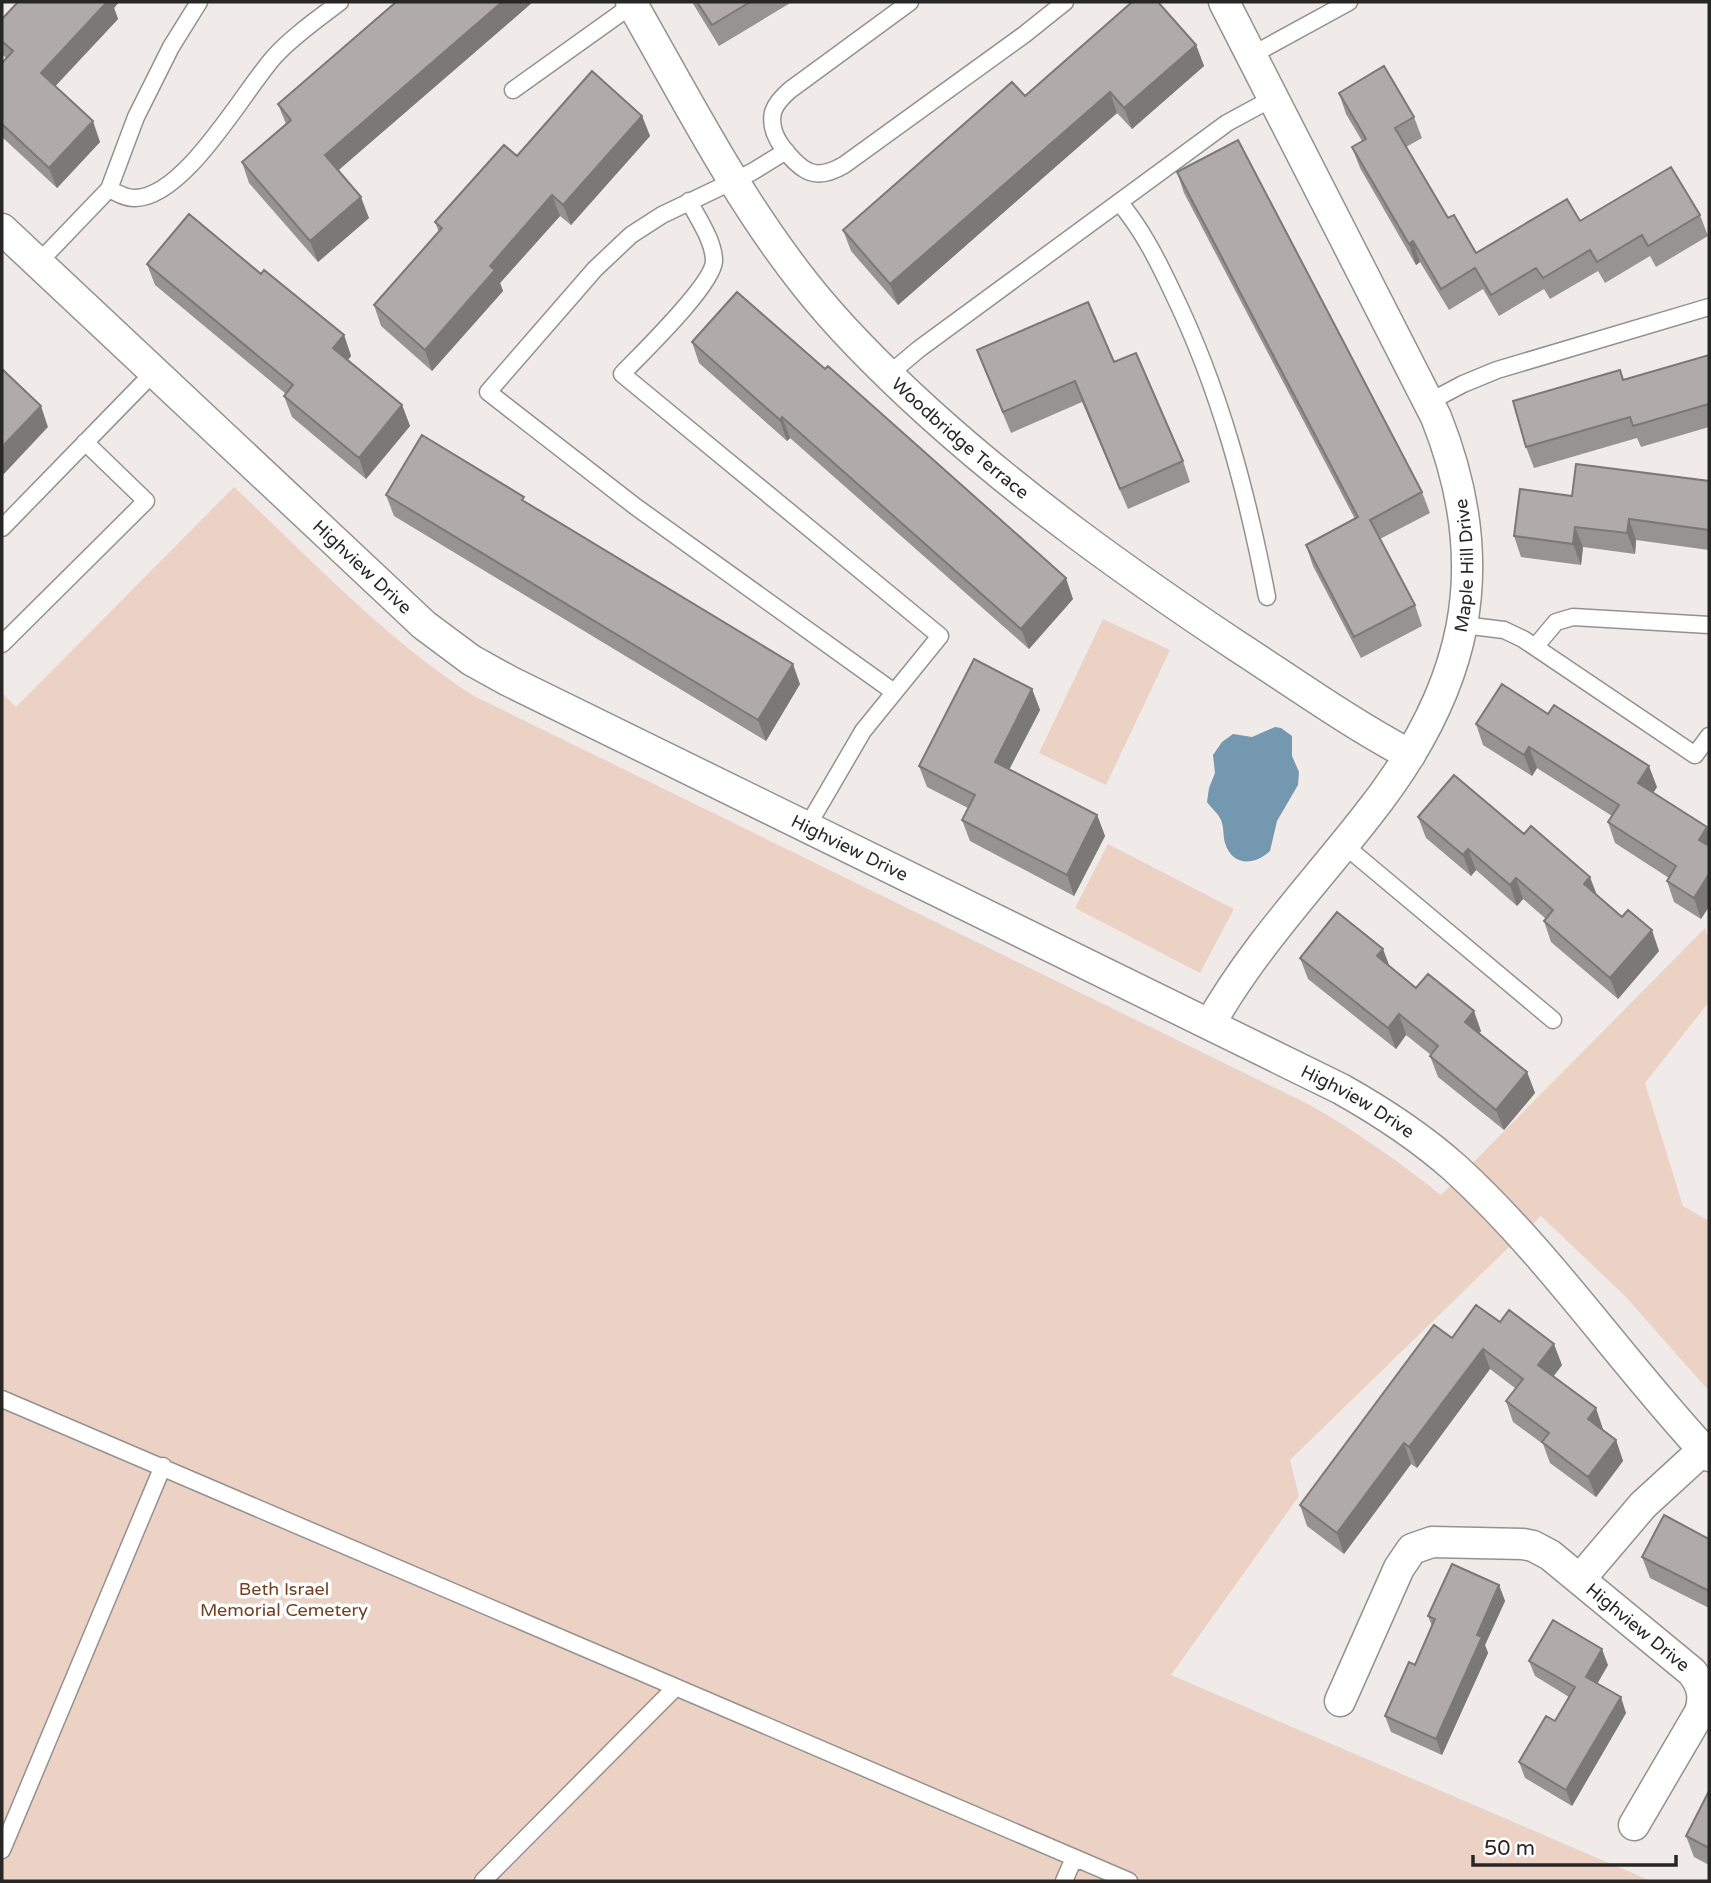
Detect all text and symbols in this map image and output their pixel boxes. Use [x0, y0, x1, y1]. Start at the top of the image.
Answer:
street label: Woodbridge Terrace [887, 373, 1033, 504]
street label: Maple Hill Drive [1450, 497, 1478, 634]
street label: Highview Drive [308, 515, 416, 619]
street label: Highview Drive [787, 810, 912, 886]
street label: Highview Drive [1297, 1060, 1419, 1143]
park label: Beth Israel Memorial Cemetery [200, 1578, 368, 1621]
street label: Highview Drive [1582, 1578, 1694, 1676]
scale bar [1473, 1824, 1676, 1868]
text: 50 m [1484, 1836, 1535, 1861]

